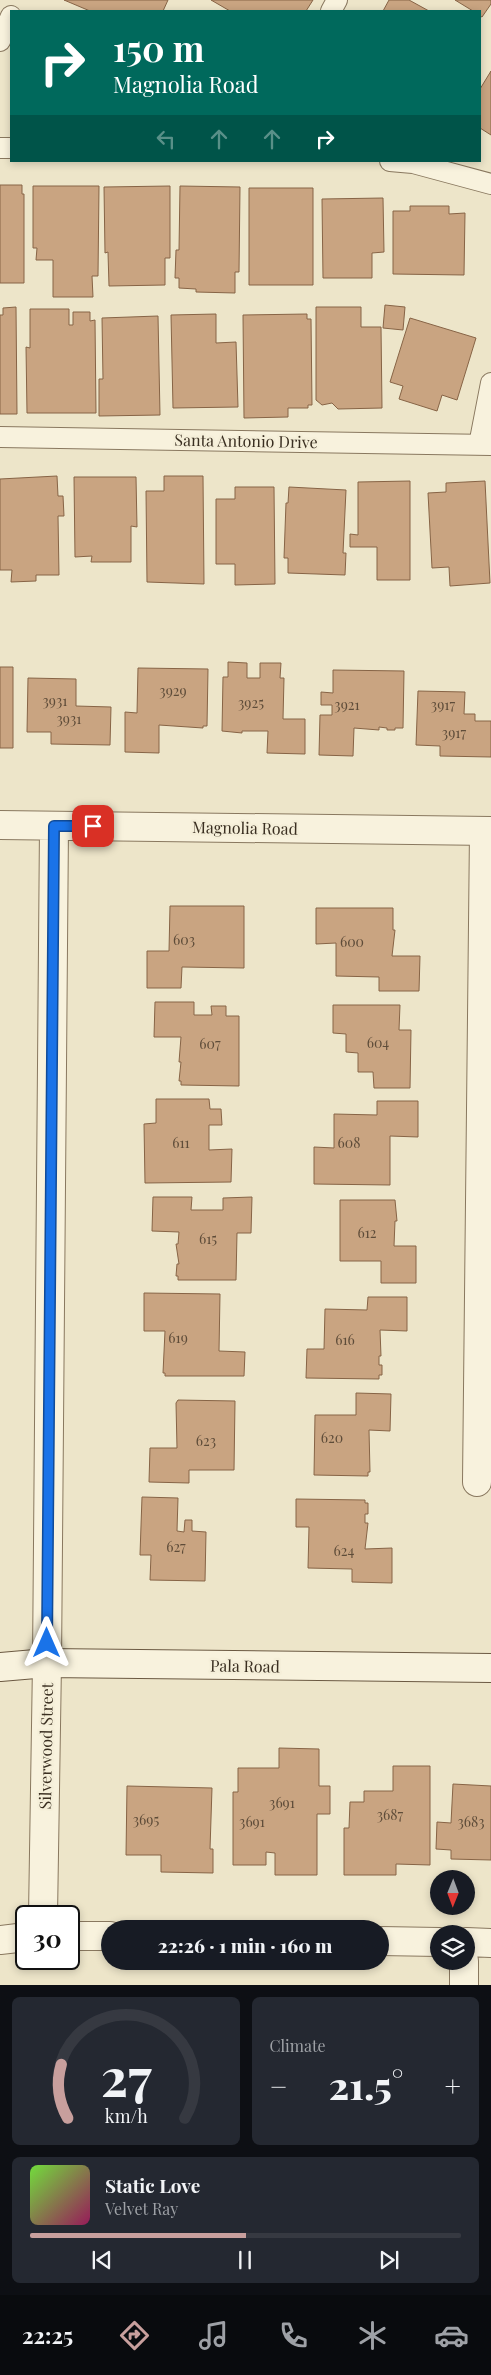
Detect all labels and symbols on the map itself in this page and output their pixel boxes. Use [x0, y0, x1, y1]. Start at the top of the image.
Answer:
street label: Santa Antonio Drive [174, 429, 318, 452]
house number: 3929 [159, 681, 187, 700]
house number: 3931 [43, 691, 67, 710]
house number: 3925 [238, 693, 264, 712]
house number: 3921 [334, 695, 360, 714]
house number: 3917 [431, 695, 455, 714]
house number: 3931 [57, 709, 81, 728]
house number: 3917 [442, 723, 466, 742]
pin [72, 805, 114, 847]
street label: Magnolia Road [192, 816, 298, 839]
house number: 603 [173, 930, 195, 949]
house number: 600 [340, 932, 364, 951]
house number: 604 [367, 1033, 389, 1052]
house number: 607 [199, 1034, 221, 1053]
house number: 611 [172, 1133, 190, 1152]
house number: 608 [338, 1133, 360, 1152]
house number: 612 [357, 1223, 377, 1242]
house number: 615 [199, 1229, 217, 1248]
house number: 619 [168, 1328, 188, 1347]
house number: 616 [335, 1330, 355, 1349]
house number: 620 [321, 1428, 343, 1447]
house number: 623 [196, 1431, 216, 1450]
house number: 627 [166, 1537, 186, 1556]
house number: 624 [334, 1541, 355, 1560]
position arrow [20, 1616, 72, 1668]
street label: Pala Road [210, 1654, 280, 1677]
street label: Silverwood Street [34, 1682, 57, 1810]
house number: 3691 [269, 1793, 295, 1812]
house number: 3687 [377, 1805, 404, 1824]
house number: 3695 [133, 1810, 159, 1829]
house number: 3691 [239, 1812, 265, 1831]
house number: 3683 [458, 1812, 485, 1831]
north arrow [430, 1870, 475, 1915]
speed limit sign: 30 [15, 1905, 80, 1970]

